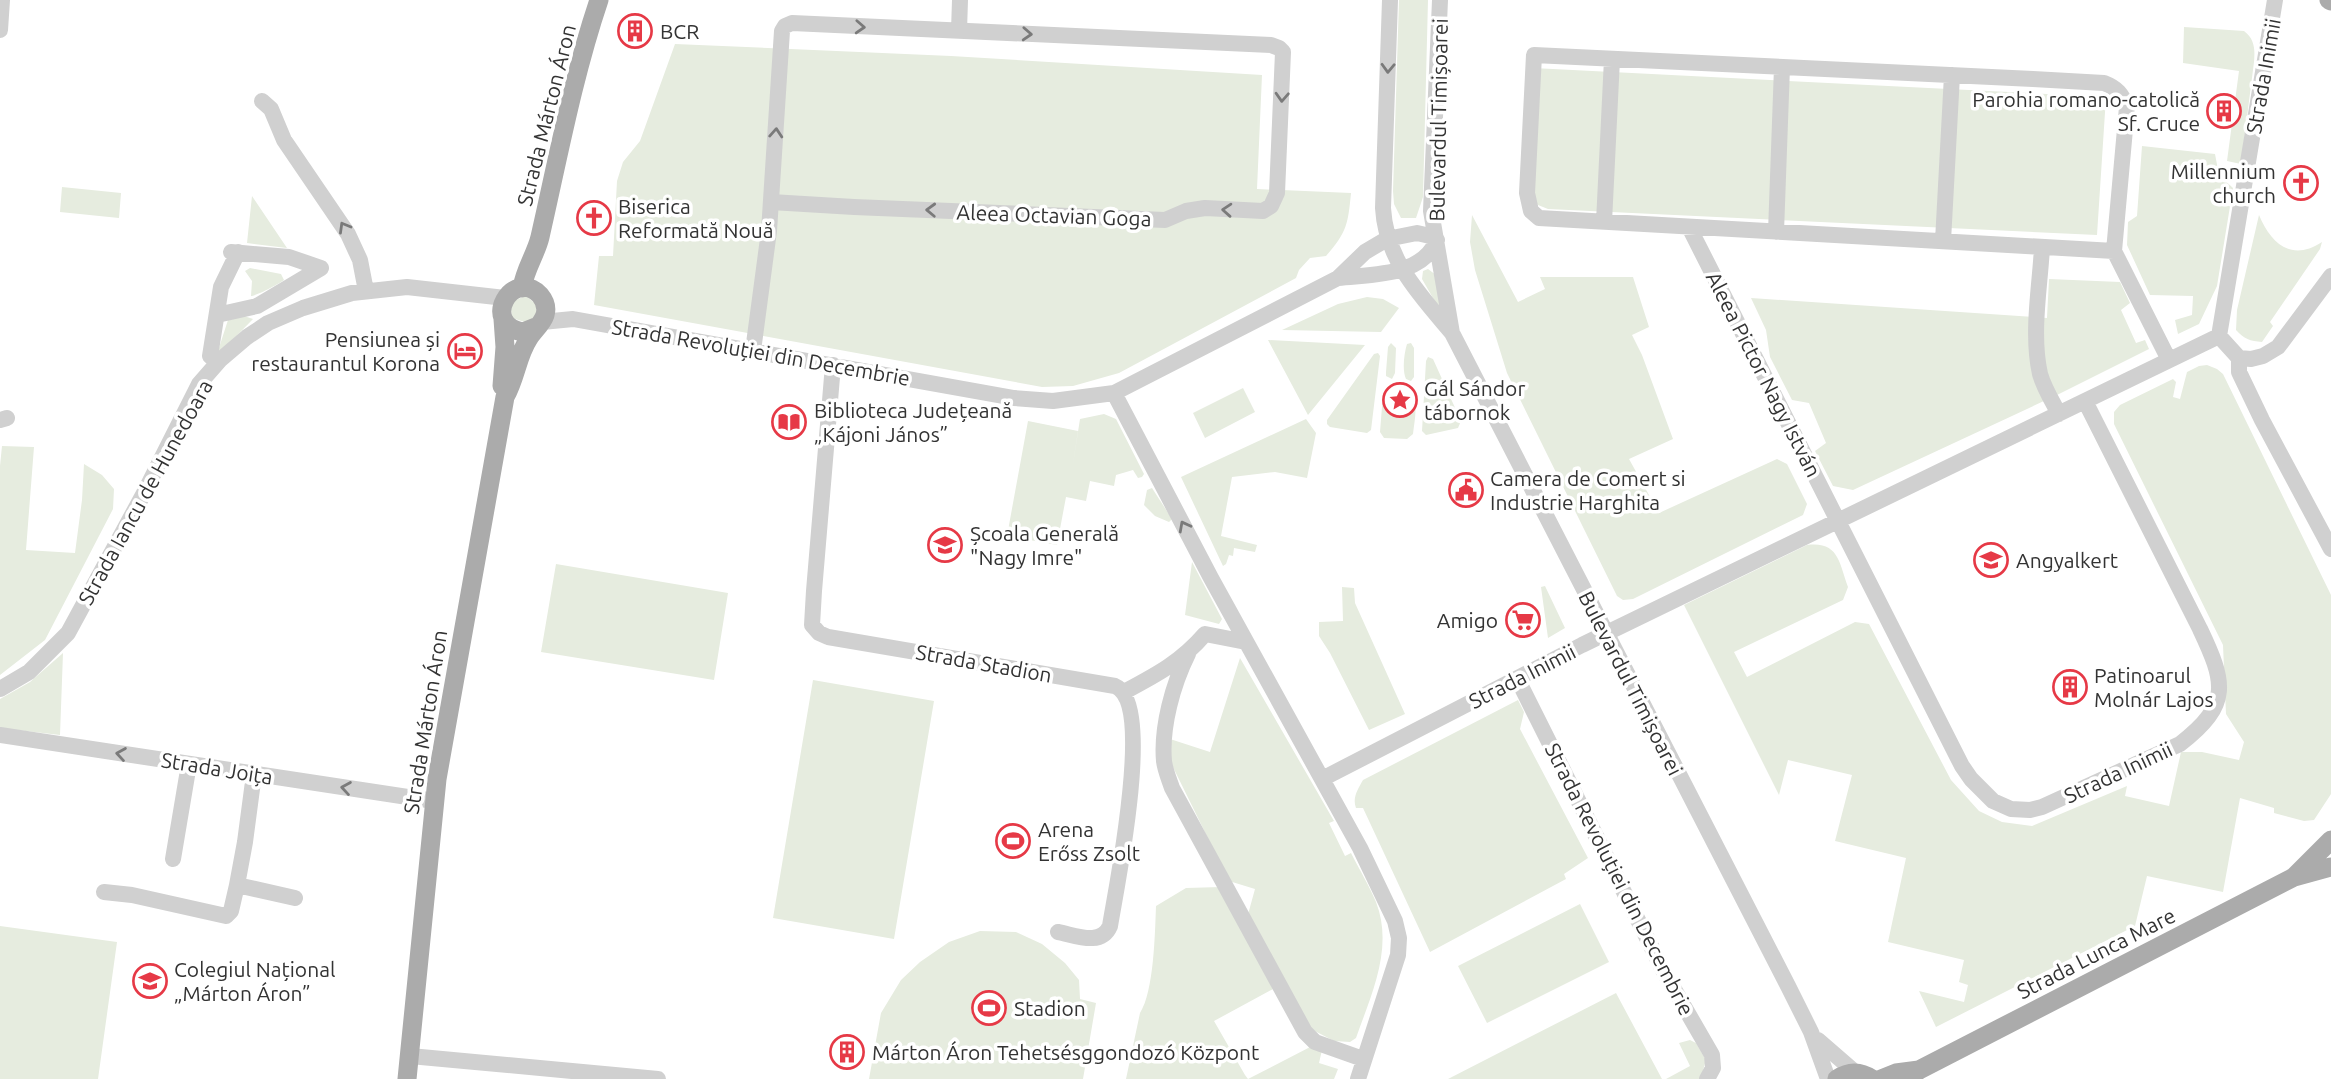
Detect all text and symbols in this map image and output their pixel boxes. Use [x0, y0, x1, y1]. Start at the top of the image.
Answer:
building icon: BCR [616, 12, 654, 50]
street label: Strada Inimii [2241, 16, 2285, 136]
street label: Bulevardul Timișoarei [1424, 18, 1452, 222]
place label: BCR [660, 19, 699, 43]
one-way arrow [855, 19, 866, 34]
street label: Strada Márton Áron [512, 22, 580, 208]
one-way arrow [1022, 27, 1033, 42]
one-way arrow [1380, 63, 1395, 74]
place label: Parohia romano-catolică Sf. Cruce [1972, 87, 2200, 135]
one-way arrow [1274, 92, 1289, 103]
building icon: Parohia romano-catolică Sf. Cruce [2205, 92, 2243, 130]
one-way arrow [768, 128, 783, 139]
place label: Millennium church [2171, 159, 2276, 207]
church icon: Millennium church [2282, 164, 2320, 202]
place label: Biserica Reformată Nouă [618, 194, 774, 242]
church icon: Biserica Reformată Nouă [575, 199, 613, 237]
street label: Aleea Octavian Goga [956, 200, 1152, 230]
one-way arrow [926, 203, 937, 218]
one-way arrow [1221, 203, 1232, 218]
one-way arrow [339, 222, 352, 235]
street label: Aleea Pictor Nagy István [1702, 267, 1826, 481]
street label: Strada Revoluției din Decembrie [610, 314, 912, 390]
place label: Pensiunea și restaurantul Korona [251, 327, 440, 375]
hotel icon: Pensiunea și restaurantul Korona [446, 332, 484, 370]
street label: Strada Iancu de Hunedoara [73, 375, 217, 609]
place label: Gál Sándor tábornok [1424, 376, 1525, 424]
place icon: Gál Sándor tábornok [1381, 381, 1419, 419]
place label: Biblioteca Județeană „Kájoni János” [814, 398, 1012, 446]
library icon: Biblioteca Județeană „Kájoni János” [770, 403, 808, 441]
place label: Camera de Comert si Industrie Harghita [1490, 466, 1686, 514]
public building icon: Camera de Comert si Industrie Harghita [1447, 471, 1485, 509]
place label: Școala Generală "Nagy Imre" [970, 521, 1119, 569]
one-way arrow [1178, 521, 1192, 533]
school or university icon: Școala Generală "Nagy Imre" [926, 526, 964, 564]
school or university icon: Angyalkert [1972, 541, 2010, 579]
place label: Angyalkert [2016, 548, 2118, 572]
street label: Bulevardul Timișoarei [1574, 587, 1688, 779]
supermarket icon: Amigo [1504, 601, 1542, 639]
place label: Amigo [1437, 608, 1498, 632]
street label: Strada Márton Áron [399, 628, 451, 816]
street label: Strada Stadion [914, 639, 1054, 687]
street label: Strada Inimii [1465, 639, 1579, 713]
place label: Patinoarul Molnár Lajos [2094, 663, 2214, 711]
building icon: Patinoarul Molnár Lajos [2051, 668, 2089, 706]
street label: Strada Inimii [2060, 736, 2176, 808]
street label: Strada Revoluției din Decembrie [1541, 739, 1699, 1019]
one-way arrow [115, 746, 127, 761]
street label: Strada Joița [160, 747, 274, 789]
one-way arrow [340, 780, 352, 795]
place label: Arena Erőss Zsolt [1038, 817, 1140, 865]
sports icon: Arena Erőss Zsolt [994, 822, 1032, 860]
street label: Strada Lunca Mare [2013, 903, 2179, 1003]
place label: Colegiul Național „Márton Áron” [174, 957, 335, 1005]
school or university icon: Colegiul Național „Márton Áron” [131, 962, 169, 1000]
sports icon: Stadion [970, 989, 1008, 1027]
place label: Stadion [1014, 996, 1086, 1020]
building icon: Márton Áron Tehetsésggondozó Központ [828, 1033, 866, 1071]
place label: Márton Áron Tehetsésggondozó Központ [872, 1040, 1259, 1064]

